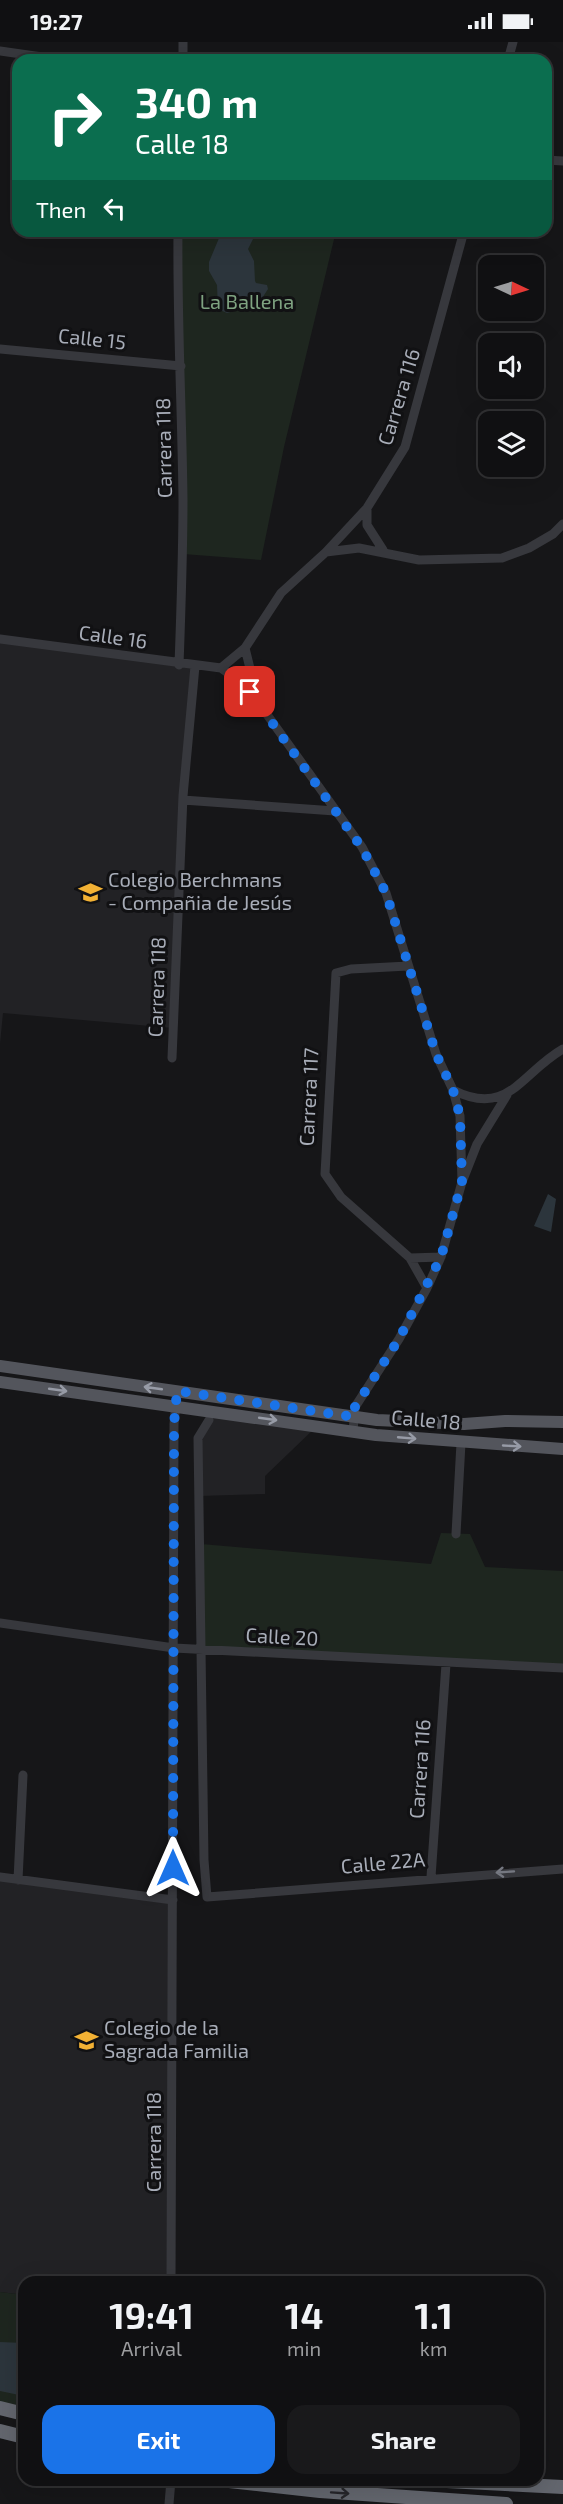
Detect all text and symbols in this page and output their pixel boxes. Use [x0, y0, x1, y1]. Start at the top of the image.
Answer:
text: 19:27 [30, 8, 83, 34]
text: 340 m [135, 76, 258, 126]
icon: right [36, 78, 114, 156]
text: Calle 18 [135, 127, 229, 159]
icon: left [98, 192, 131, 225]
text: Then [36, 196, 86, 222]
north arrow [478, 255, 544, 321]
map controls [478, 255, 544, 477]
park label: La Ballena [200, 289, 294, 313]
street label: Calle 15 [57, 323, 127, 354]
button: sound [478, 333, 544, 399]
street label: Carrera 116 [372, 346, 424, 448]
street label: Carrera 118 [150, 398, 176, 498]
button: layers [478, 411, 544, 477]
street label: Calle 16 [77, 619, 149, 653]
pin [224, 666, 275, 717]
icon: arrive [233, 675, 266, 708]
place label: Colegio Berchmans - Compañia de Jesús [108, 867, 292, 914]
school or university icon: Colegio Berchmans - Compañia de Jesús [77, 879, 103, 905]
street label: Carrera 118 [142, 936, 170, 1038]
street label: Carrera 117 [293, 1047, 323, 1147]
one-way arrow [143, 1382, 163, 1393]
one-way arrow [48, 1385, 67, 1396]
street label: Calle 18 [390, 1404, 462, 1434]
one-way arrow [258, 1414, 278, 1425]
one-way arrow [396, 1433, 416, 1444]
one-way arrow [501, 1441, 521, 1452]
street label: Calle 20 [245, 1622, 319, 1650]
street label: Carrera 116 [404, 1718, 434, 1820]
position arrow [141, 1836, 205, 1900]
street label: Calle 22A [340, 1846, 427, 1878]
one-way arrow [495, 1867, 515, 1878]
place label: Colegio de la Sagrada Familia [104, 2015, 249, 2062]
school or university icon: Colegio de la Sagrada Familia [73, 2027, 99, 2053]
street label: Carrera 118 [141, 2092, 165, 2192]
text: 19:41 [109, 2293, 194, 2336]
text: 14 [285, 2293, 323, 2336]
text: 1.1 [414, 2293, 453, 2336]
text: Arrival [121, 2336, 182, 2360]
text: min [287, 2336, 321, 2360]
text: km [420, 2336, 448, 2360]
button: Exit [42, 2405, 275, 2474]
button: Share [287, 2405, 520, 2474]
one-way arrow [330, 2487, 350, 2498]

